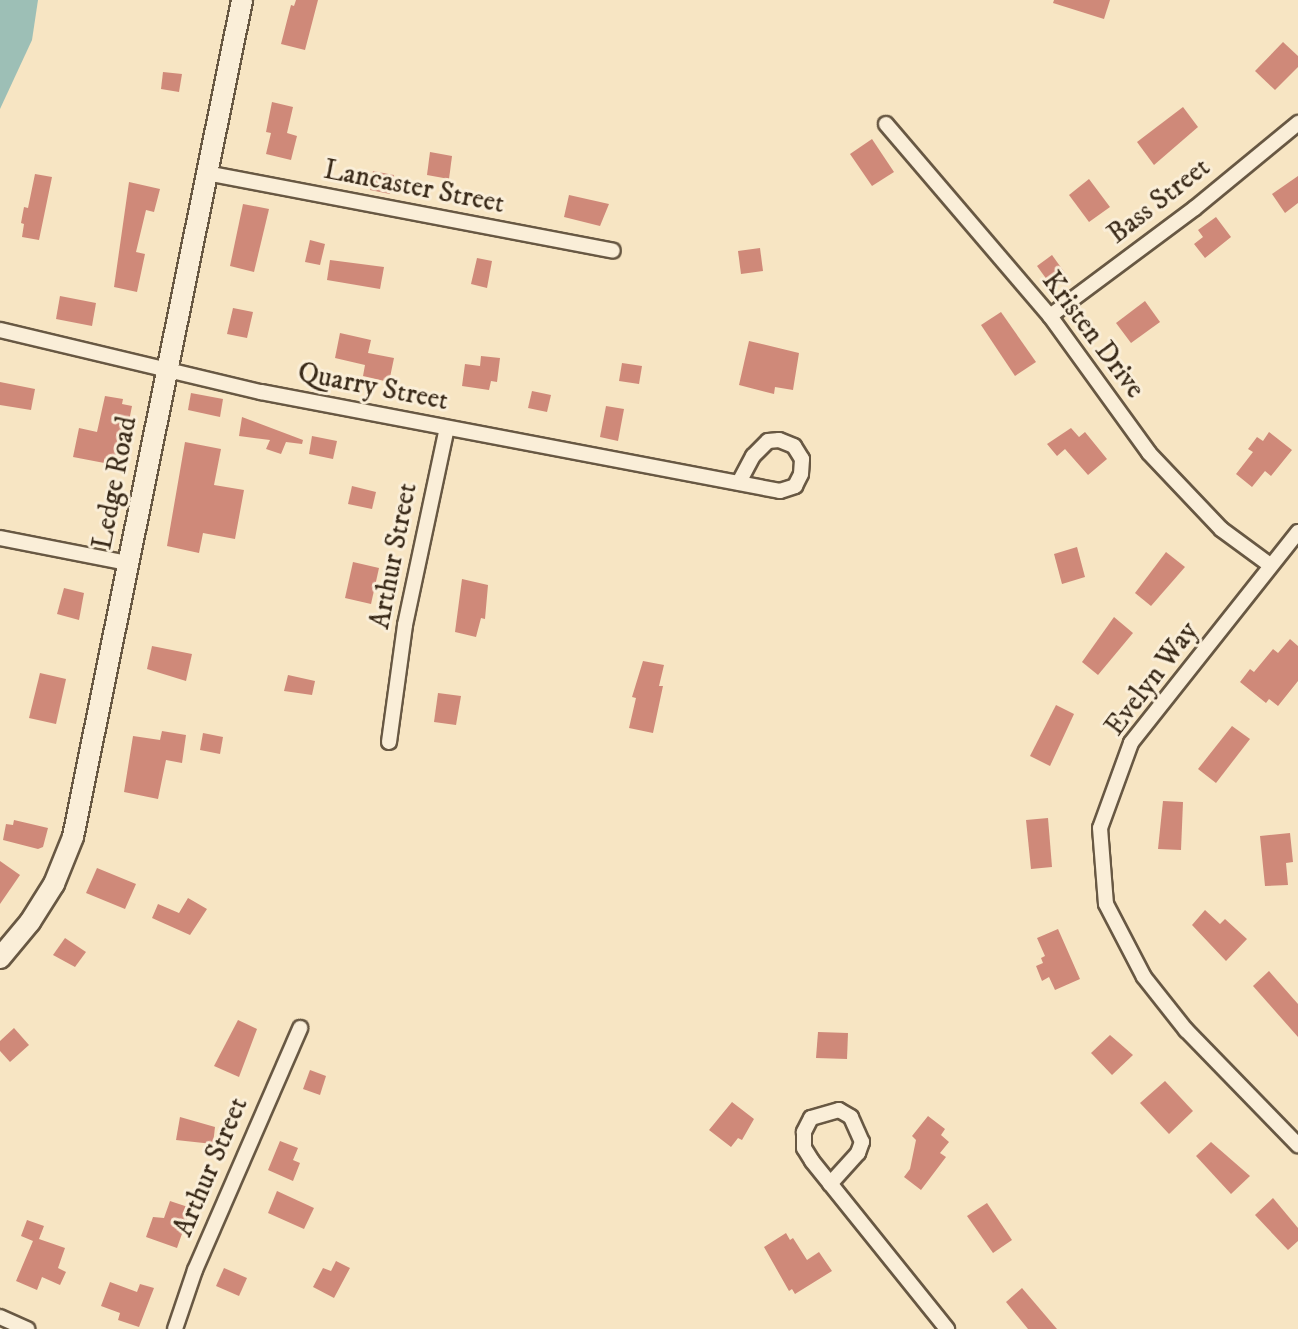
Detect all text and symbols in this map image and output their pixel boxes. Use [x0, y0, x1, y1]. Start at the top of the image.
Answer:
street label: Bass Street [1101, 151, 1217, 251]
street label: Lancaster Street [321, 153, 507, 221]
street label: Kristen Drive [1034, 265, 1152, 405]
street label: Quarry Street [295, 356, 451, 418]
street label: Ledge Road [86, 414, 144, 552]
street label: Arthur Street [363, 480, 425, 632]
street label: Evelyn Way [1098, 615, 1206, 743]
street label: Arthur Street [167, 1092, 255, 1242]

